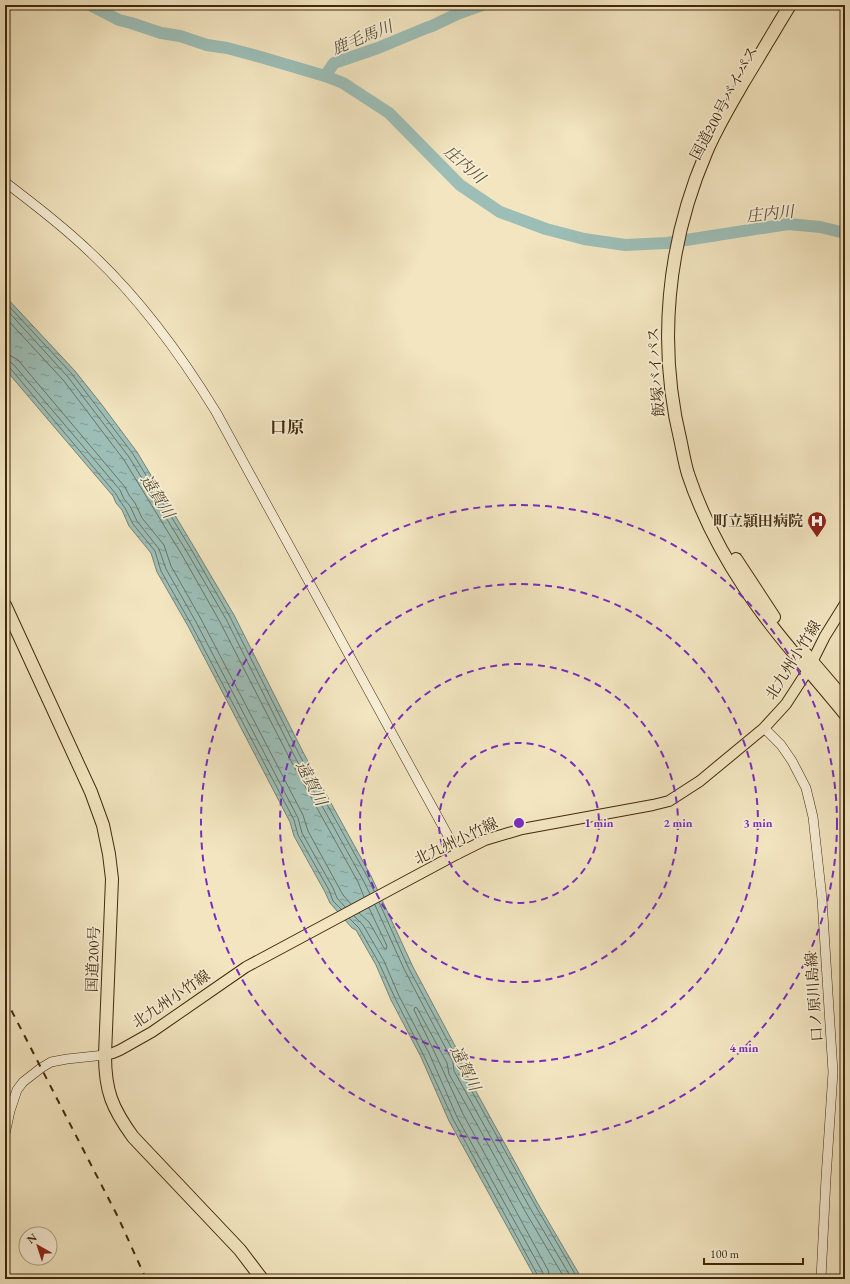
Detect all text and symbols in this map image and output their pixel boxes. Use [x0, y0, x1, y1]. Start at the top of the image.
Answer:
water label: 鹿毛馬川 [329, 15, 398, 59]
street label: 国道200号バイパス [686, 43, 762, 163]
water label: 庄内川 [440, 141, 491, 189]
water label: 庄内川 [745, 200, 797, 226]
street label: 飯塚バイパス [643, 327, 668, 417]
district label: 口原 [270, 416, 304, 438]
water label: 遠賀川 [136, 470, 180, 524]
hospital icon: 町立頴田病院 [806, 510, 828, 538]
place label: 町立頴田病院 [713, 511, 803, 530]
street label: 北九州小竹線 [761, 617, 824, 703]
water label: 遠賀川 [291, 757, 333, 811]
street label: 北九州小竹線 [411, 813, 501, 868]
text: 1 min [584, 815, 614, 831]
text: 2 min [663, 815, 693, 831]
text: 3 min [743, 815, 773, 831]
centre of rings [512, 816, 526, 830]
street label: 国道200号 [82, 925, 103, 993]
street label: 口ノ原川島線 [801, 951, 826, 1043]
street label: 北九州小竹線 [128, 966, 213, 1032]
text: 4 min [729, 1040, 759, 1056]
water label: 遠賀川 [446, 1042, 486, 1096]
north arrow [18, 1226, 58, 1266]
text: N [24, 1230, 40, 1246]
scale bar [704, 1240, 803, 1266]
text: 100 m [710, 1246, 740, 1262]

